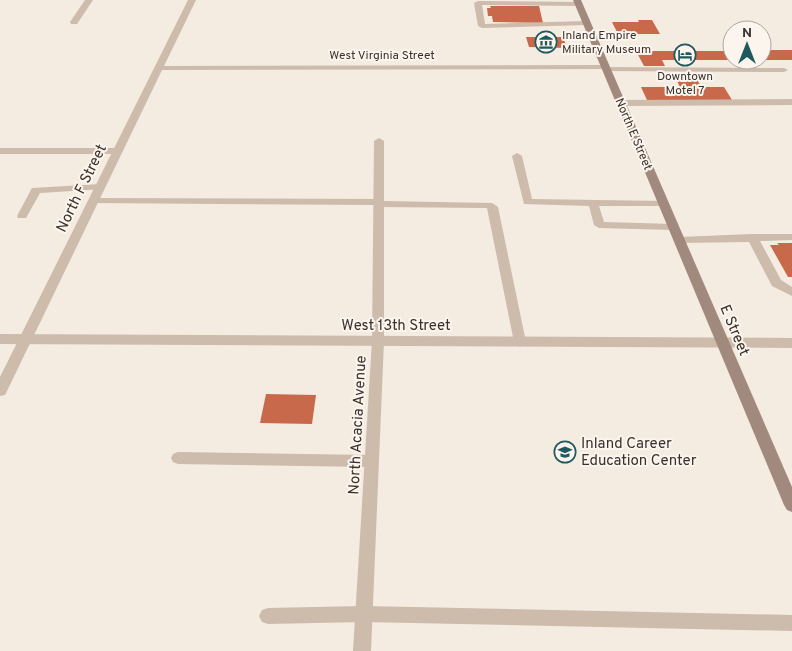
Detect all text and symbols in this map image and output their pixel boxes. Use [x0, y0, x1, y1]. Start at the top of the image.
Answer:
north arrow [722, 20, 772, 70]
text: N [742, 25, 752, 42]
place label: Inland Empire Military Museum [562, 28, 651, 58]
museum icon: Inland Empire Military Museum [534, 30, 558, 54]
hotel icon: Downtown Motel 7 [673, 43, 697, 67]
street label: West Virginia Street [329, 48, 435, 64]
place label: Downtown Motel 7 [657, 69, 713, 99]
street label: North E Street [611, 96, 655, 173]
street label: North F Street [53, 142, 112, 236]
street label: E Street [714, 302, 753, 359]
street label: West 13th Street [341, 317, 451, 336]
street label: North Acacia Avenue [345, 355, 372, 495]
place label: Inland Career Education Center [581, 435, 697, 471]
school or university icon: Inland Career Education Center [553, 440, 577, 464]

